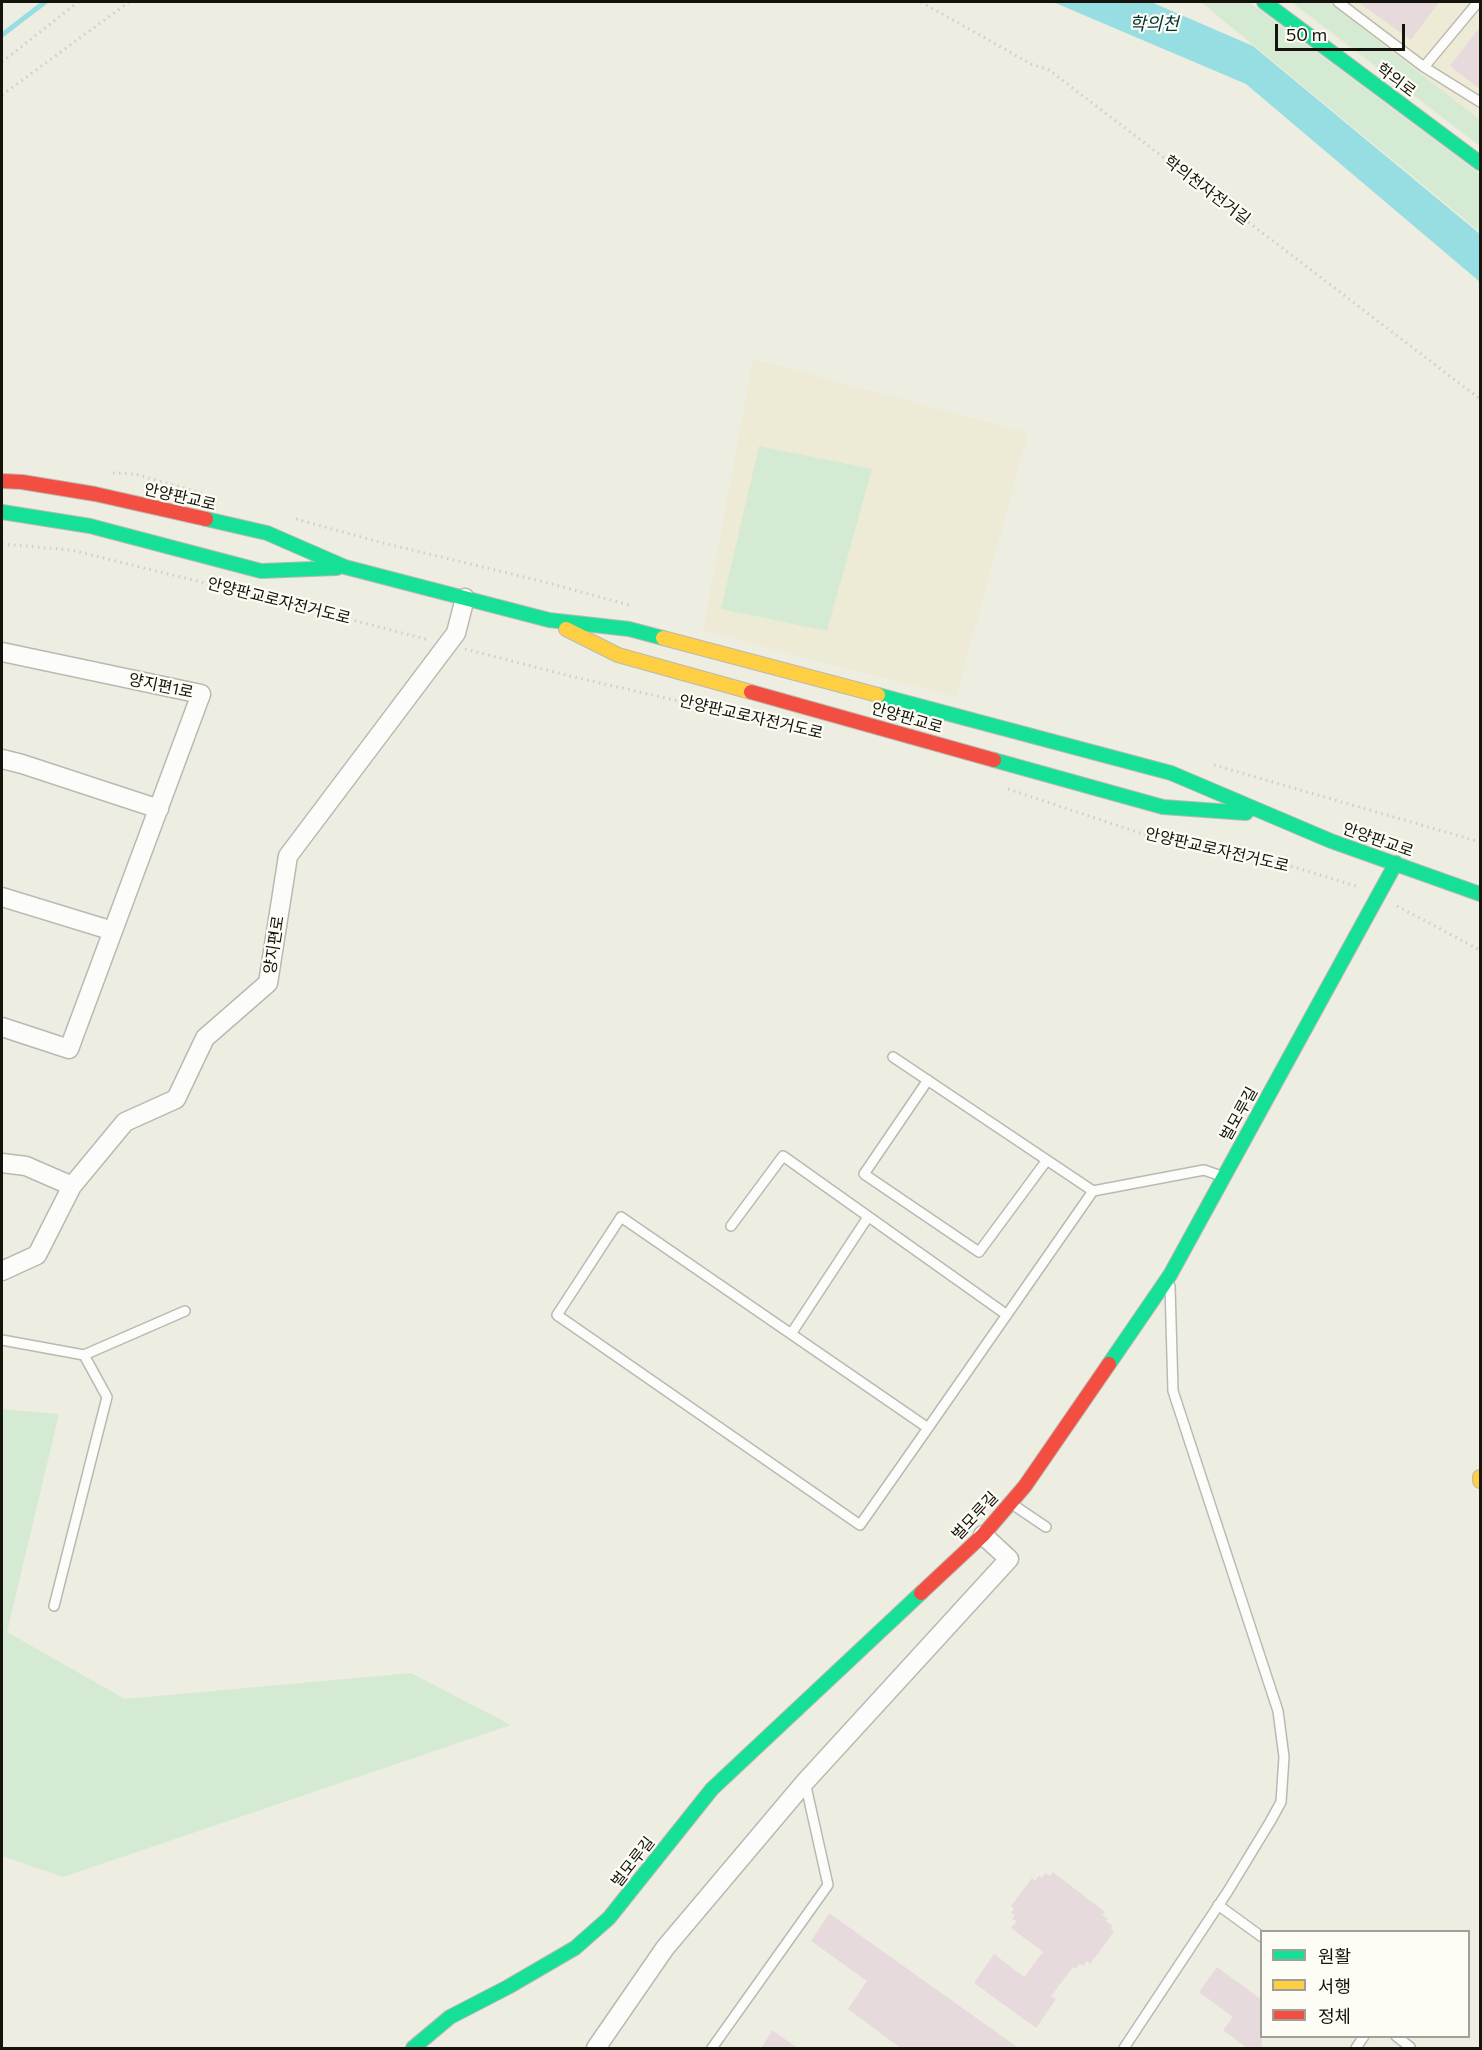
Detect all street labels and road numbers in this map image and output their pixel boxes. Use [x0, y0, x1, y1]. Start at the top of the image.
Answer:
street label: 학의로 [1373, 59, 1419, 101]
street label: 학의천자전거길 [1160, 151, 1254, 229]
street label: 안양판교로 [142, 479, 218, 515]
street label: 안양판교로자전거도로 [205, 574, 353, 628]
street label: 양지편1로 [127, 670, 195, 702]
street label: 안양판교로자전거도로 [677, 691, 825, 743]
street label: 안양판교로 [869, 699, 945, 737]
street label: 안양판교로 [1340, 819, 1416, 861]
street label: 안양판교로자전거도로 [1143, 824, 1291, 876]
street label: 양지편로 [260, 914, 288, 976]
street label: 벌모루길 [1216, 1084, 1262, 1144]
street label: 벌모루길 [948, 1488, 1002, 1544]
street label: 벌모루길 [607, 1833, 659, 1891]

